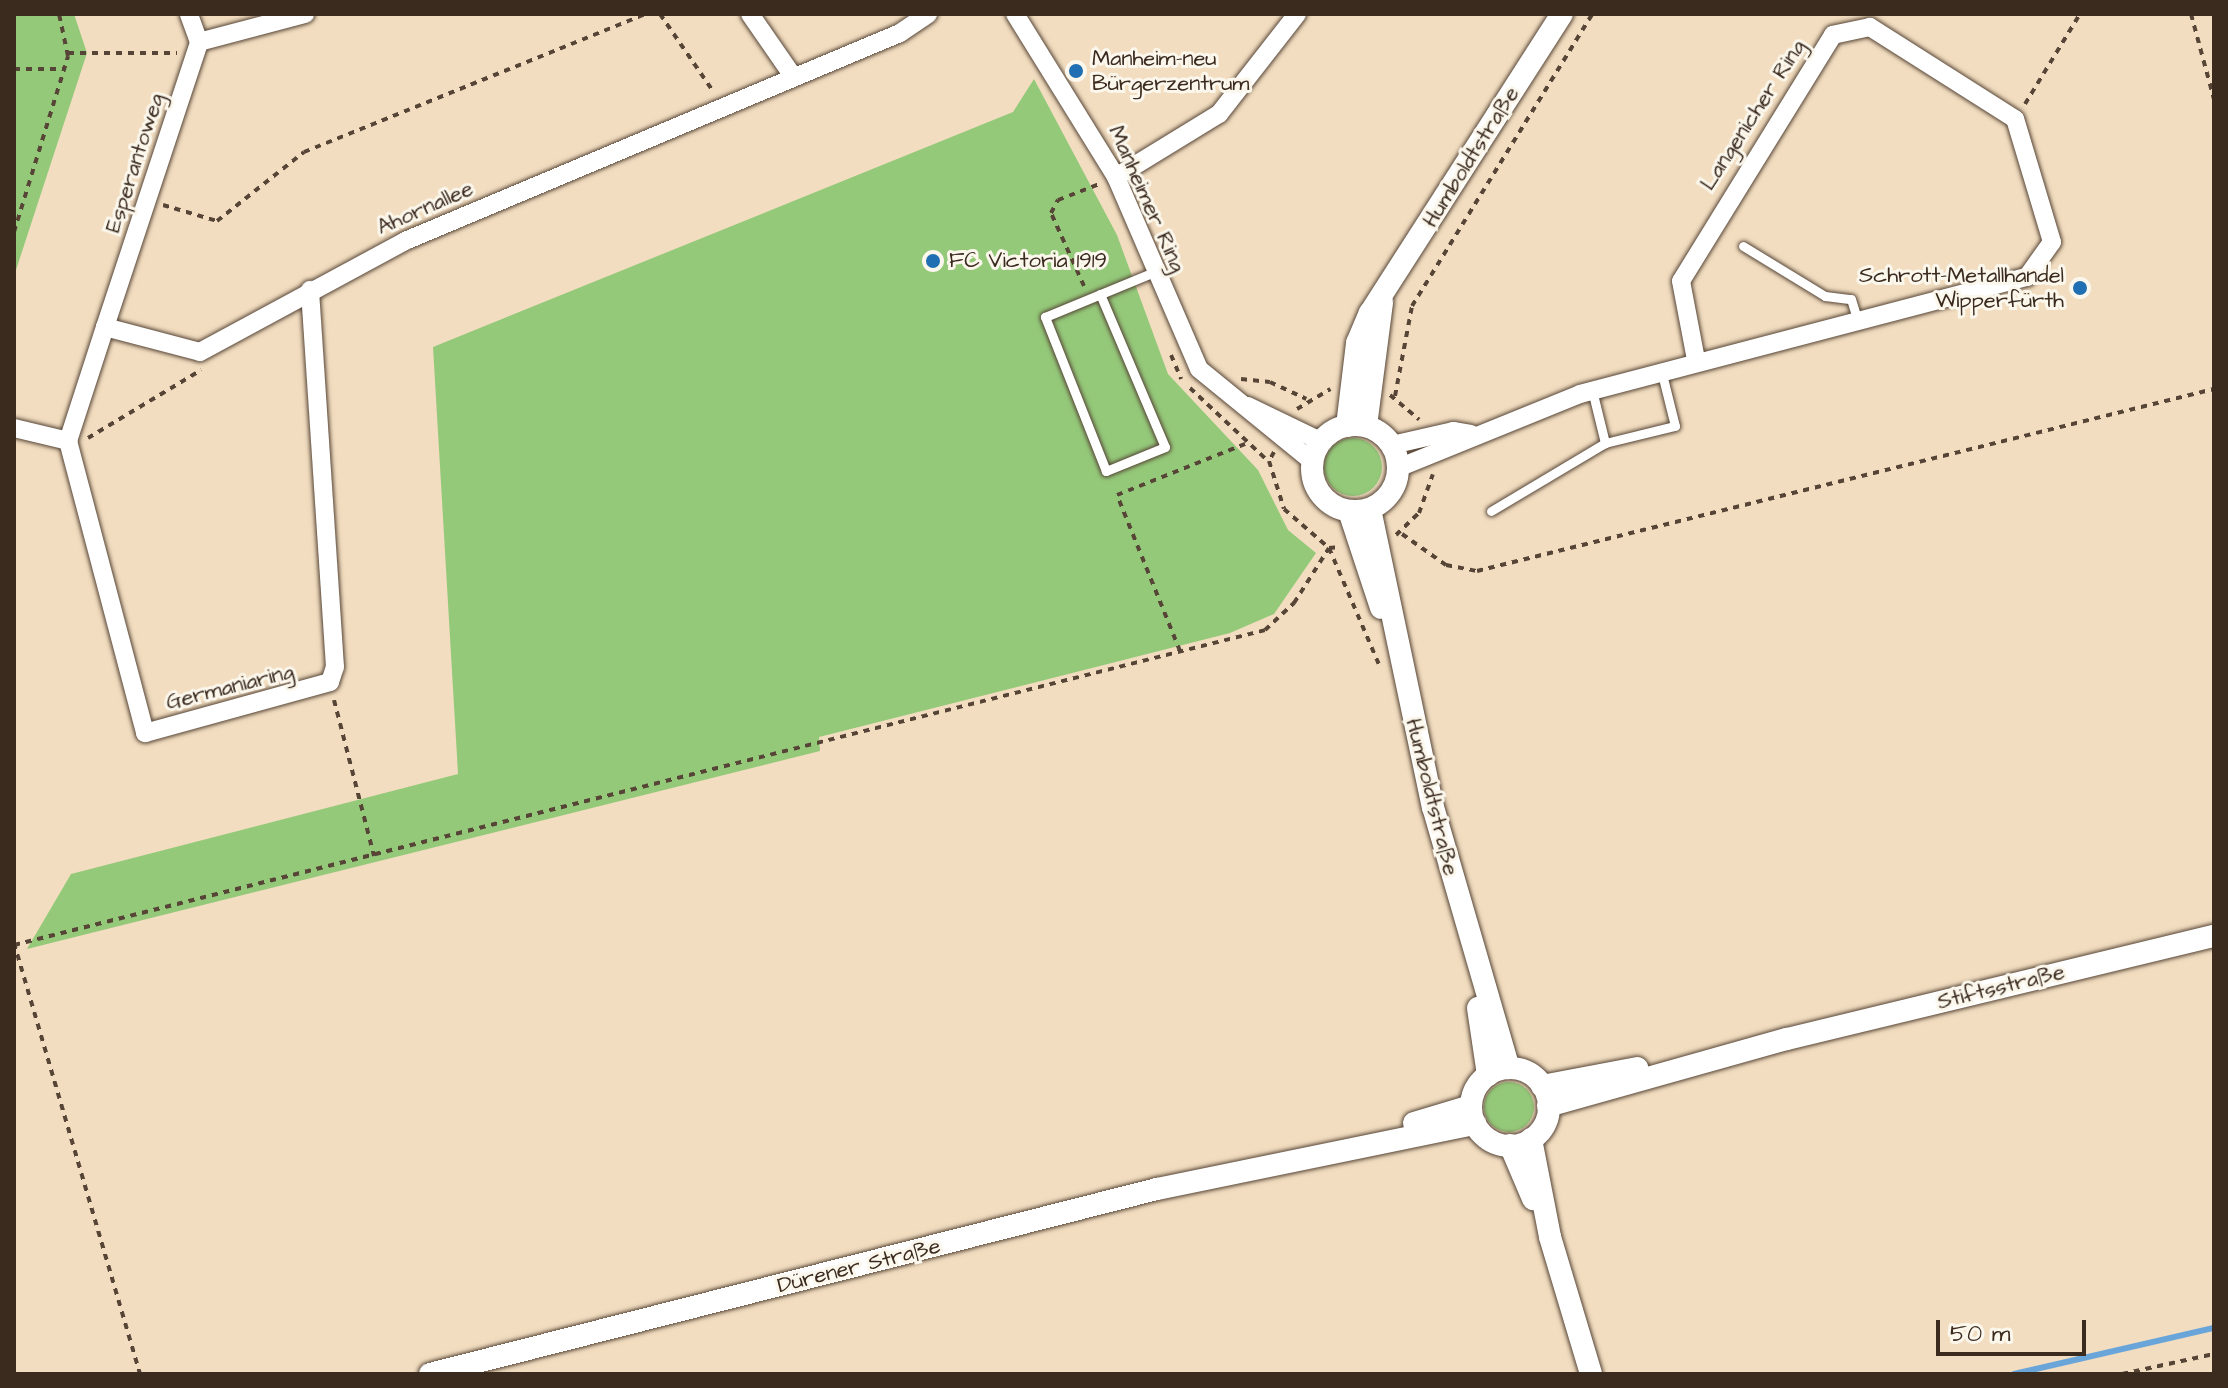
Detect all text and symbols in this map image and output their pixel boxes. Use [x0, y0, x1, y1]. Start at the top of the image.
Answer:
street label: Langenicher Ring [1695, 35, 1811, 195]
place label: Manheim-neu Bürgerzentrum [1092, 45, 1249, 96]
marker: Manheim-neu Bürgerzentrum [1067, 62, 1085, 80]
street label: Humboldtstraße [1417, 82, 1525, 232]
street label: Esperantoweg [100, 90, 170, 236]
street label: Manheimer Ring [1103, 122, 1191, 276]
street label: Ahornallee [373, 175, 477, 241]
place label: FC Victoria 1919 [949, 248, 1107, 274]
marker: FC Victoria 1919 [924, 252, 942, 270]
place label: Schrott-Metallhandel Wipperfürth [1859, 262, 2064, 314]
marker: Schrott-Metallhandel Wipperfürth [2071, 279, 2089, 297]
street label: Germaniaring [163, 658, 297, 716]
street label: Humboldtstraße [1400, 716, 1464, 878]
street label: Stiftsstraße [1935, 958, 2067, 1016]
street label: Dürener Straße [775, 1233, 943, 1299]
scale bar [1940, 1304, 2090, 1354]
text: 50 m [1950, 1317, 2010, 1351]

